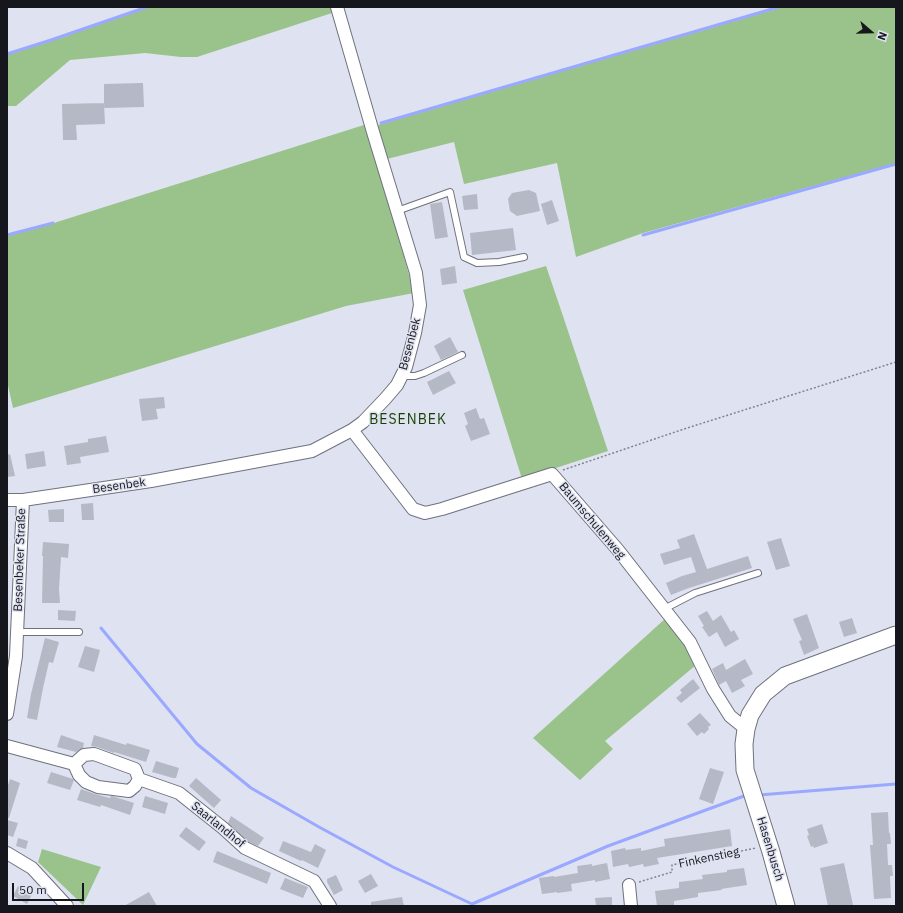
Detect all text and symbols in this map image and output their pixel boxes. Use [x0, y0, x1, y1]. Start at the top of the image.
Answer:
north arrow [851, 12, 891, 52]
text: N [874, 30, 890, 42]
street label: Besenbek [396, 316, 424, 372]
district label: BESENBEK [369, 412, 447, 428]
street label: Besenbek [91, 475, 147, 497]
street label: Baumschulenweg [556, 480, 628, 562]
street label: Besenbeker Straße [11, 508, 29, 612]
street label: Saarlandhof [188, 799, 248, 851]
street label: Hasenbusch [753, 815, 787, 883]
street label: Finkenstieg [677, 845, 741, 871]
scale bar [14, 875, 86, 901]
text: 50 m [19, 882, 47, 897]

